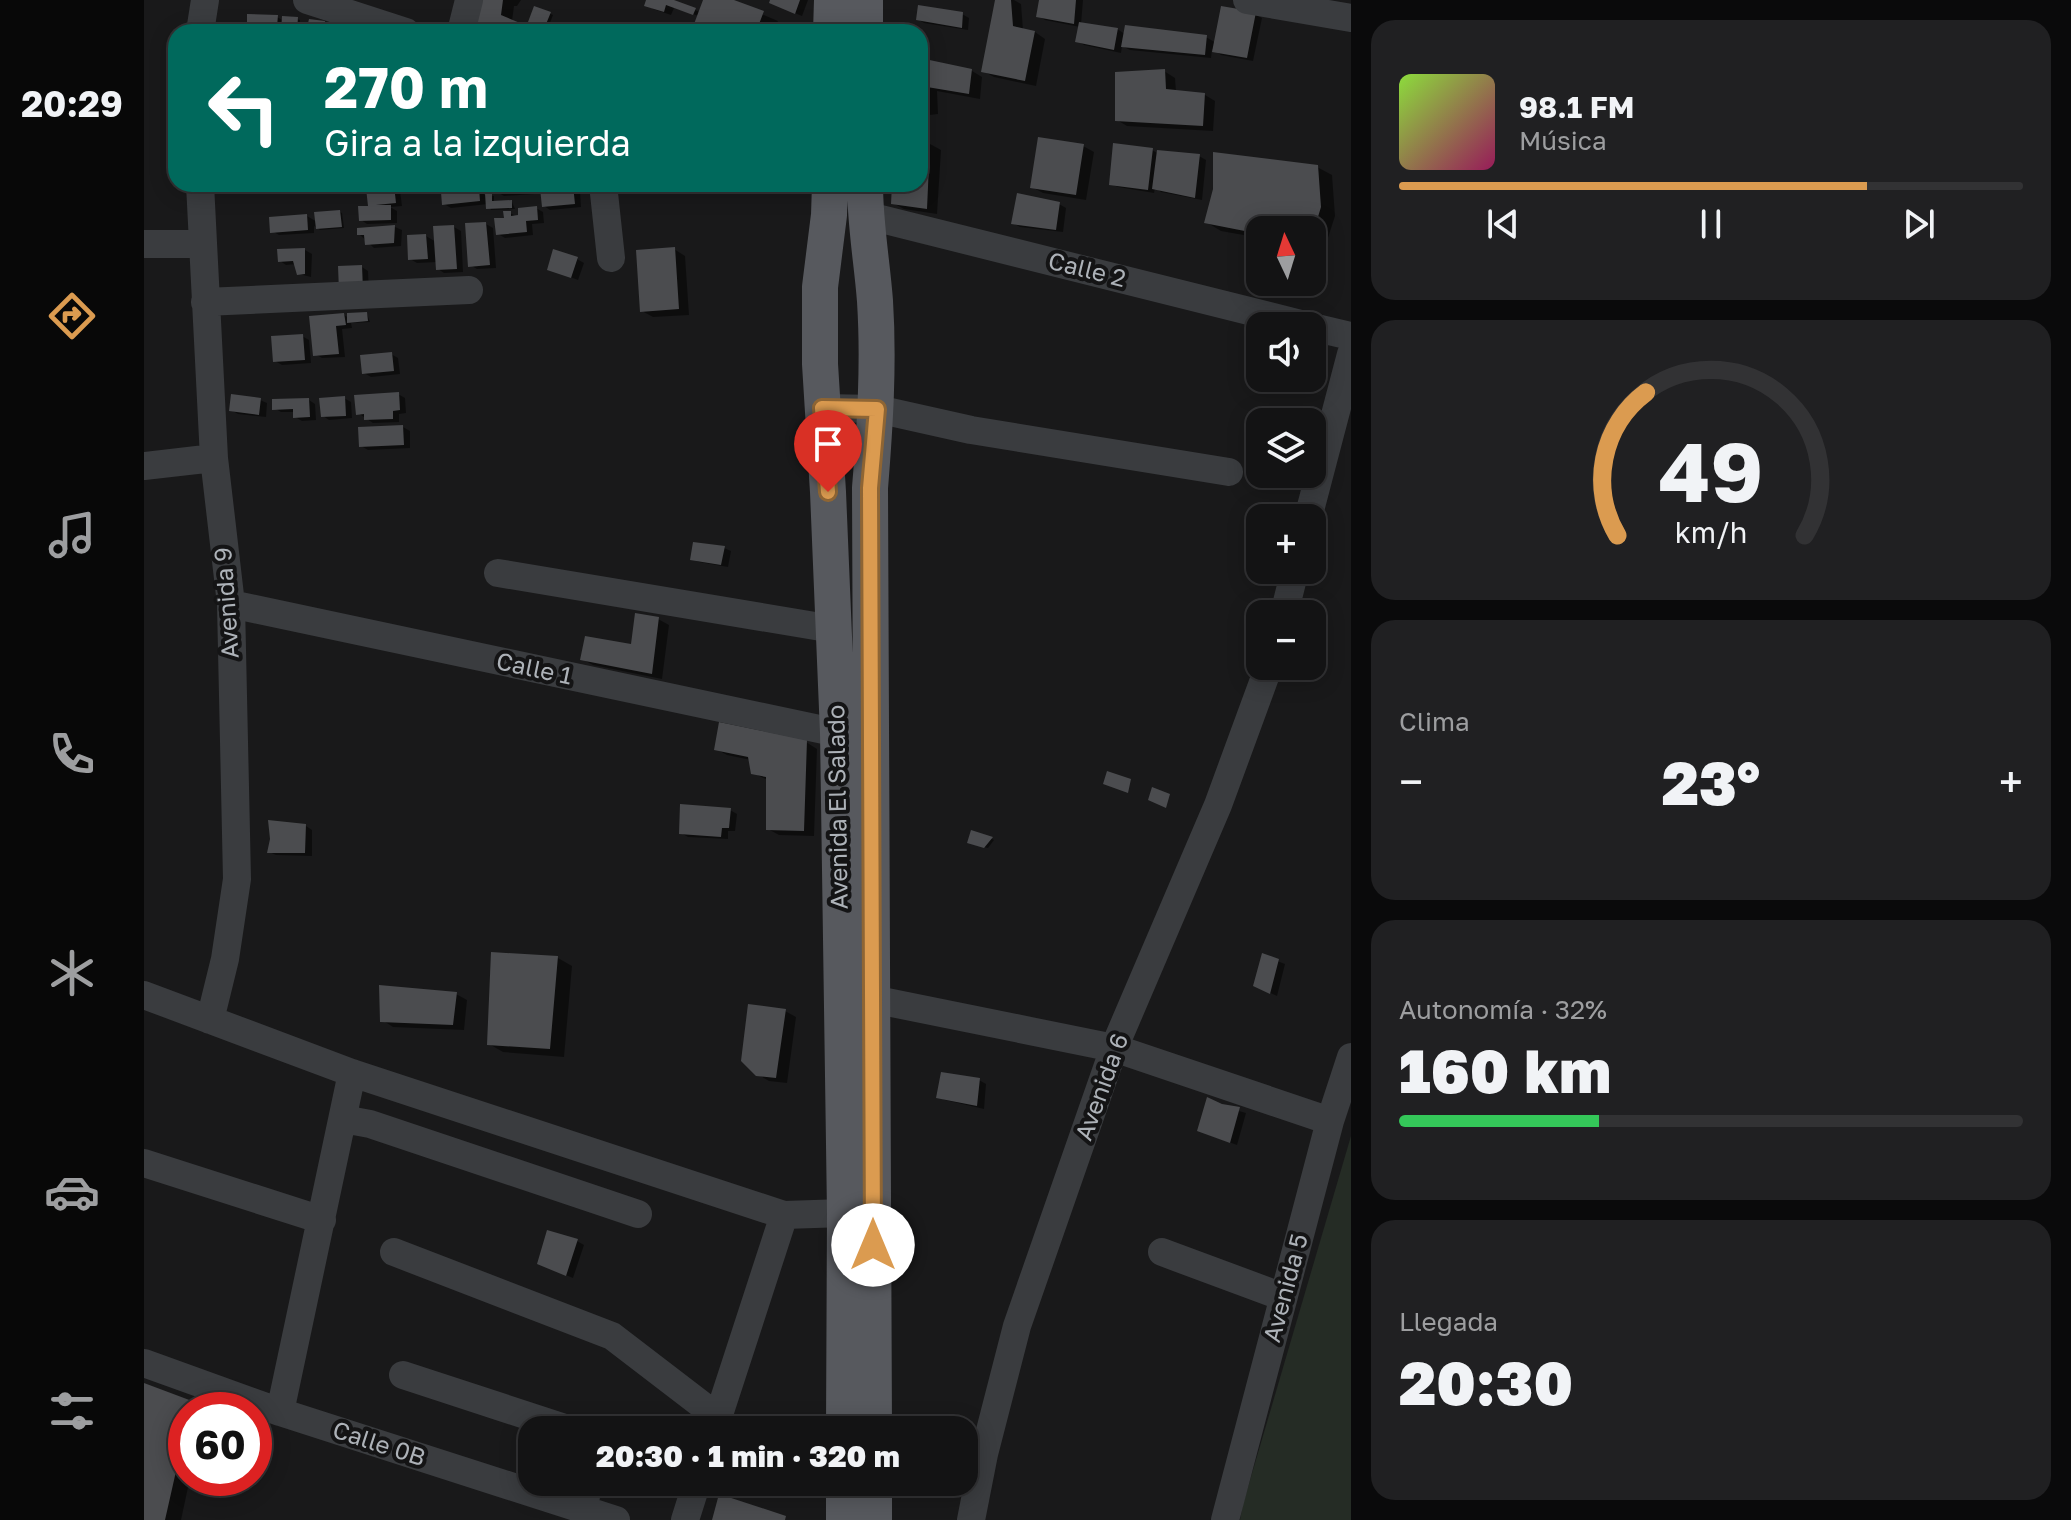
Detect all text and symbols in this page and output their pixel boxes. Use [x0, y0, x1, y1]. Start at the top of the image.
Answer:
text: 270 m [324, 53, 488, 120]
icon: left [192, 56, 296, 160]
text: 20:29 [21, 82, 123, 125]
text: 98.1 FM [1519, 89, 1634, 125]
text: Gira a la izquierda [324, 121, 631, 164]
text: Música [1519, 125, 1607, 156]
icon: previous [1481, 202, 1525, 246]
icon: pause [1689, 202, 1733, 246]
icon: next [1897, 202, 1941, 246]
north arrow [1246, 216, 1326, 296]
map controls [1246, 216, 1326, 680]
street label: Calle 2 [1046, 245, 1129, 292]
icon: directions [44, 288, 100, 344]
button: sound [1246, 312, 1326, 392]
button: layers [1246, 408, 1326, 488]
pin [794, 410, 862, 492]
text: 49 [1659, 420, 1763, 520]
icon: arrive [806, 422, 850, 466]
button: + [1246, 504, 1326, 584]
icon: music [44, 507, 100, 563]
text: km/h [1675, 515, 1747, 549]
street label: Avenida 9 [207, 546, 244, 660]
button: − [1246, 600, 1326, 680]
street label: Calle 1 [494, 645, 575, 690]
street label: Avenida El Salado [820, 704, 853, 910]
text: Clima [1399, 706, 1470, 737]
icon: phone [44, 726, 100, 782]
text: 23° [1662, 746, 1760, 818]
text: − [1399, 755, 1423, 808]
text: + [1999, 755, 2023, 808]
icon: climate [44, 945, 100, 1001]
text: Autonomía · 32% [1399, 994, 1607, 1025]
street label: Avenida 6 [1068, 1029, 1133, 1144]
text: 160 km [1399, 1034, 1611, 1106]
icon: car [44, 1164, 100, 1220]
position arrow [831, 1203, 915, 1287]
street label: Avenida 5 [1256, 1230, 1313, 1345]
text: Llegada [1399, 1306, 1498, 1337]
text: 20:30 [1399, 1346, 1573, 1418]
icon: filters [44, 1383, 100, 1439]
speed limit sign: 60 [168, 1392, 272, 1496]
street label: Calle 0B [329, 1414, 430, 1471]
text: 20:30 · 1 min · 320 m [596, 1438, 900, 1474]

